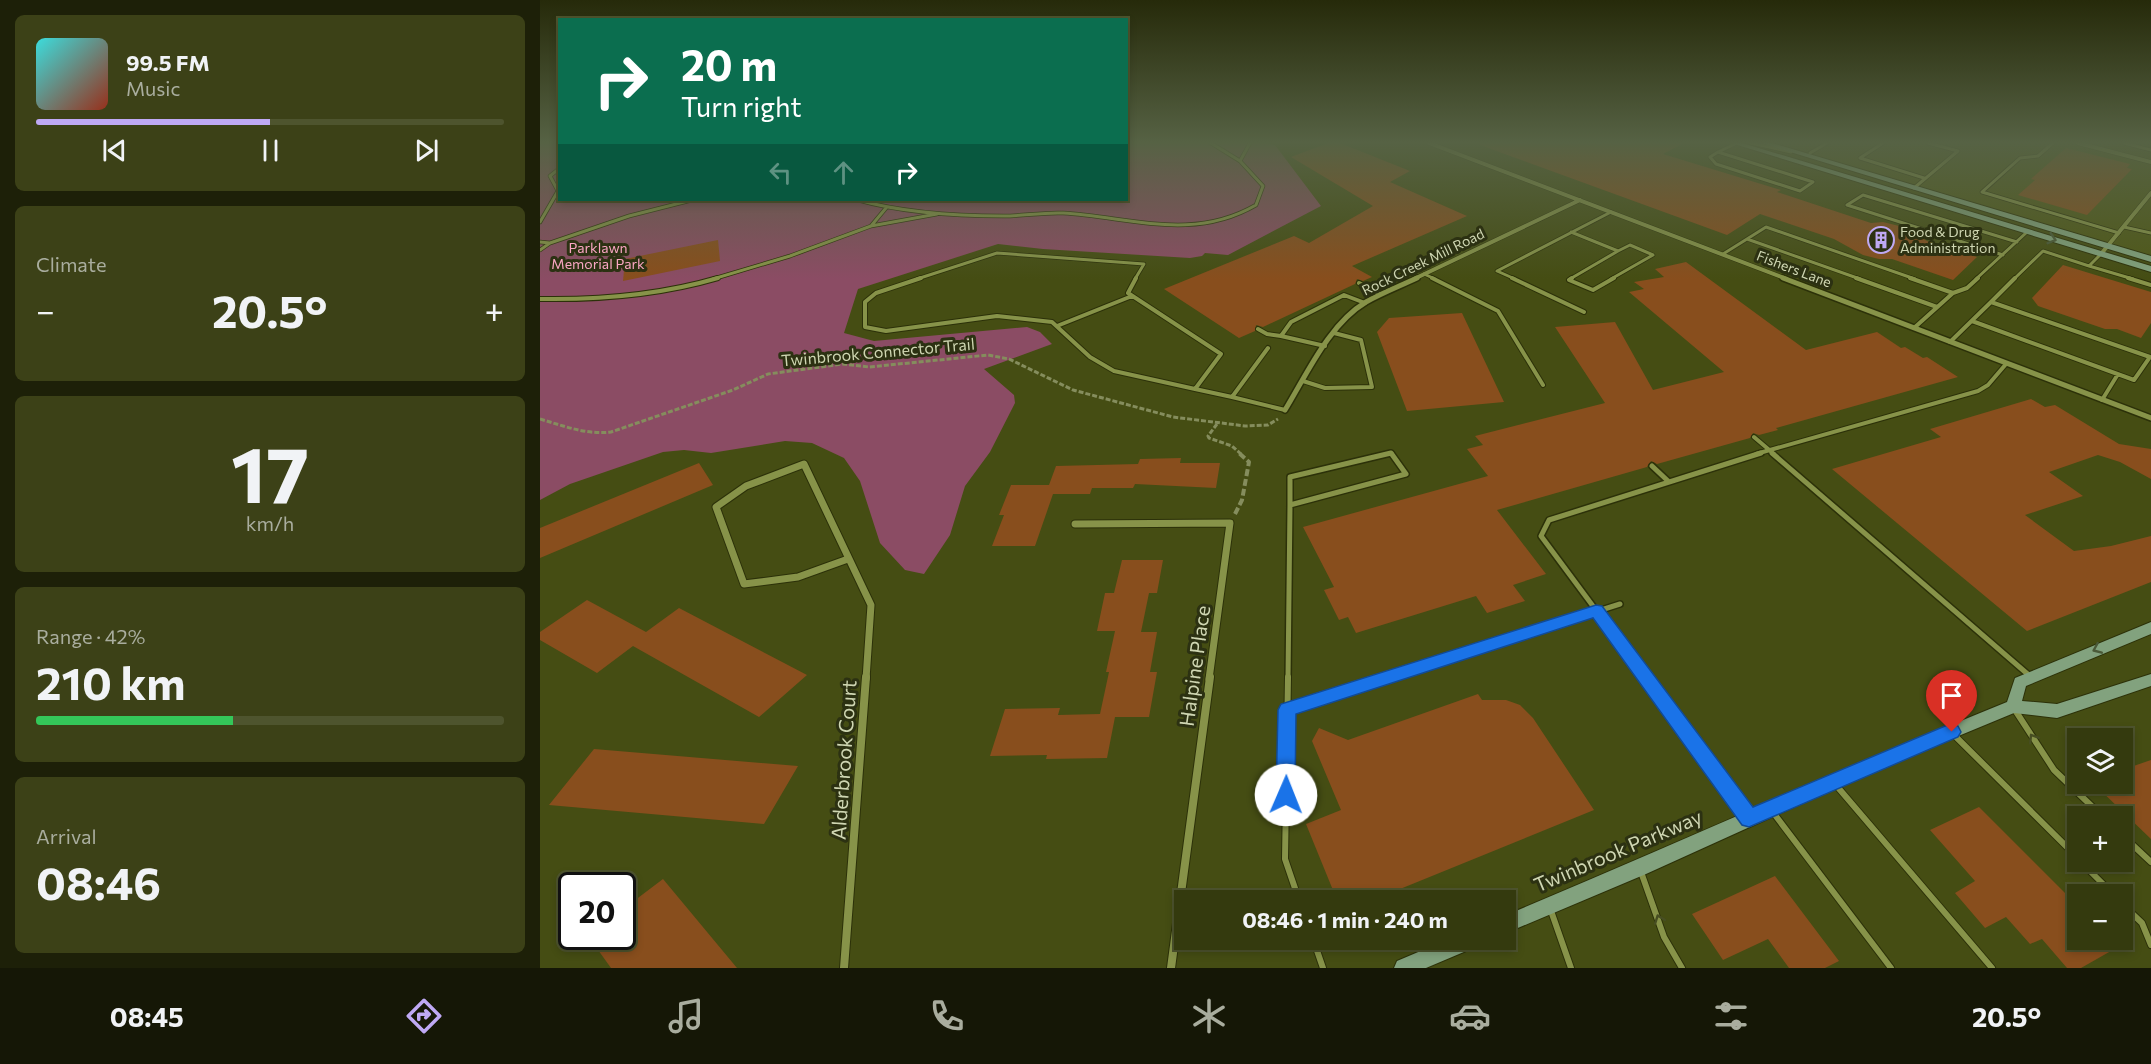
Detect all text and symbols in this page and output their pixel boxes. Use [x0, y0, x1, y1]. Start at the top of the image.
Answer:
text: 20 m [681, 38, 777, 90]
icon: right [582, 42, 660, 120]
text: 99.5 FM [126, 49, 210, 76]
text: Music [126, 76, 180, 100]
text: Turn right [681, 90, 801, 123]
icon: previous [98, 134, 131, 167]
icon: pause [254, 134, 287, 167]
icon: next [410, 134, 443, 167]
icon: left [764, 156, 797, 189]
icon: ahead [827, 156, 860, 189]
icon: right [890, 156, 923, 189]
place label: Food & Drug Administration [1900, 223, 1995, 256]
street label: Rock Creek Mill Road [1359, 225, 1487, 299]
building icon: Food & Drug Administration [1866, 225, 1896, 255]
one-way arrow [2046, 232, 2056, 244]
park label: Parklawn Memorial Park [551, 239, 645, 272]
street label: Fishers Lane [1754, 247, 1834, 291]
text: Climate [36, 252, 106, 276]
text: 20.5° [212, 282, 327, 337]
text: − [36, 289, 55, 330]
text: + [485, 289, 504, 330]
street label: Twinbrook Connector Trail [780, 334, 975, 369]
text: 17 [231, 424, 309, 519]
text: km/h [246, 511, 294, 535]
street label: Halpine Place [1174, 604, 1214, 728]
text: Range · 42% [36, 624, 145, 648]
one-way arrow [2092, 642, 2103, 654]
text: 210 km [36, 654, 186, 709]
pin [1926, 670, 1977, 732]
street label: Alderbrook Court [825, 679, 861, 841]
icon: arrive [1935, 679, 1968, 712]
map controls [2067, 728, 2133, 950]
button: layers [2067, 728, 2133, 794]
one-way arrow [2030, 734, 2041, 745]
position arrow [1254, 763, 1318, 827]
street label: Twinbrook Parkway [1530, 804, 1705, 896]
button: + [2067, 806, 2133, 872]
text: Arrival [36, 824, 97, 848]
text: 08:46 [36, 854, 161, 909]
speed limit sign: 20 [558, 872, 636, 950]
button: − [2067, 884, 2133, 950]
text: 08:46 · 1 min · 240 m [1242, 906, 1448, 933]
one-way arrow [1653, 914, 1666, 925]
icon: directions [403, 995, 445, 1037]
icon: music [665, 995, 707, 1037]
icon: phone [926, 995, 968, 1037]
icon: climate [1188, 995, 1230, 1037]
icon: car [1449, 995, 1491, 1037]
icon: filters [1710, 995, 1752, 1037]
text: 08:45 [110, 1000, 184, 1033]
text: 20.5° [1972, 1000, 2041, 1033]

